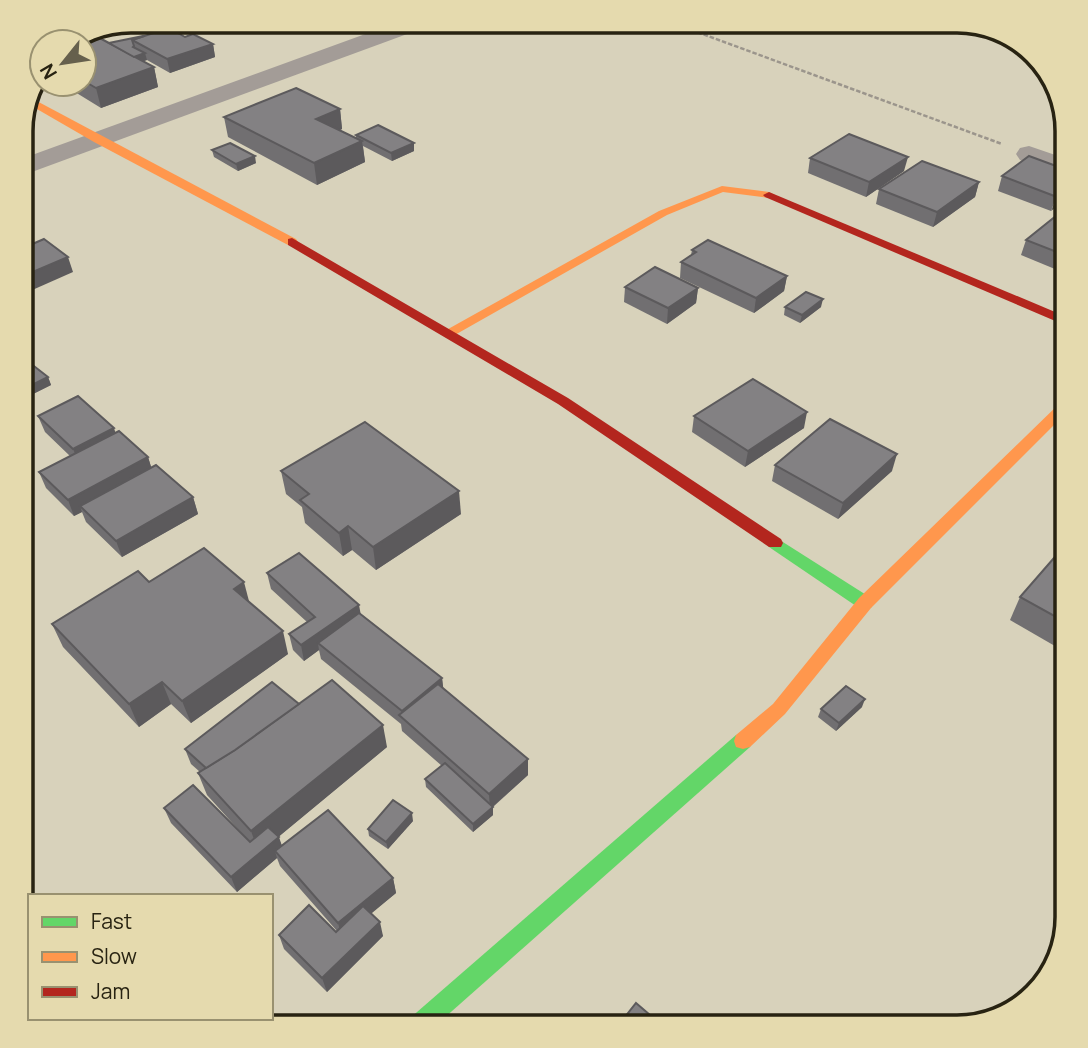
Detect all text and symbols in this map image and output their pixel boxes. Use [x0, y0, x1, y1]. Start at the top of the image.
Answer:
north arrow [28, 28, 98, 98]
text: N [34, 59, 63, 84]
legend [28, 894, 273, 1020]
text: Fast [91, 907, 132, 935]
text: Slow [91, 942, 137, 970]
text: Jam [91, 977, 130, 1005]

